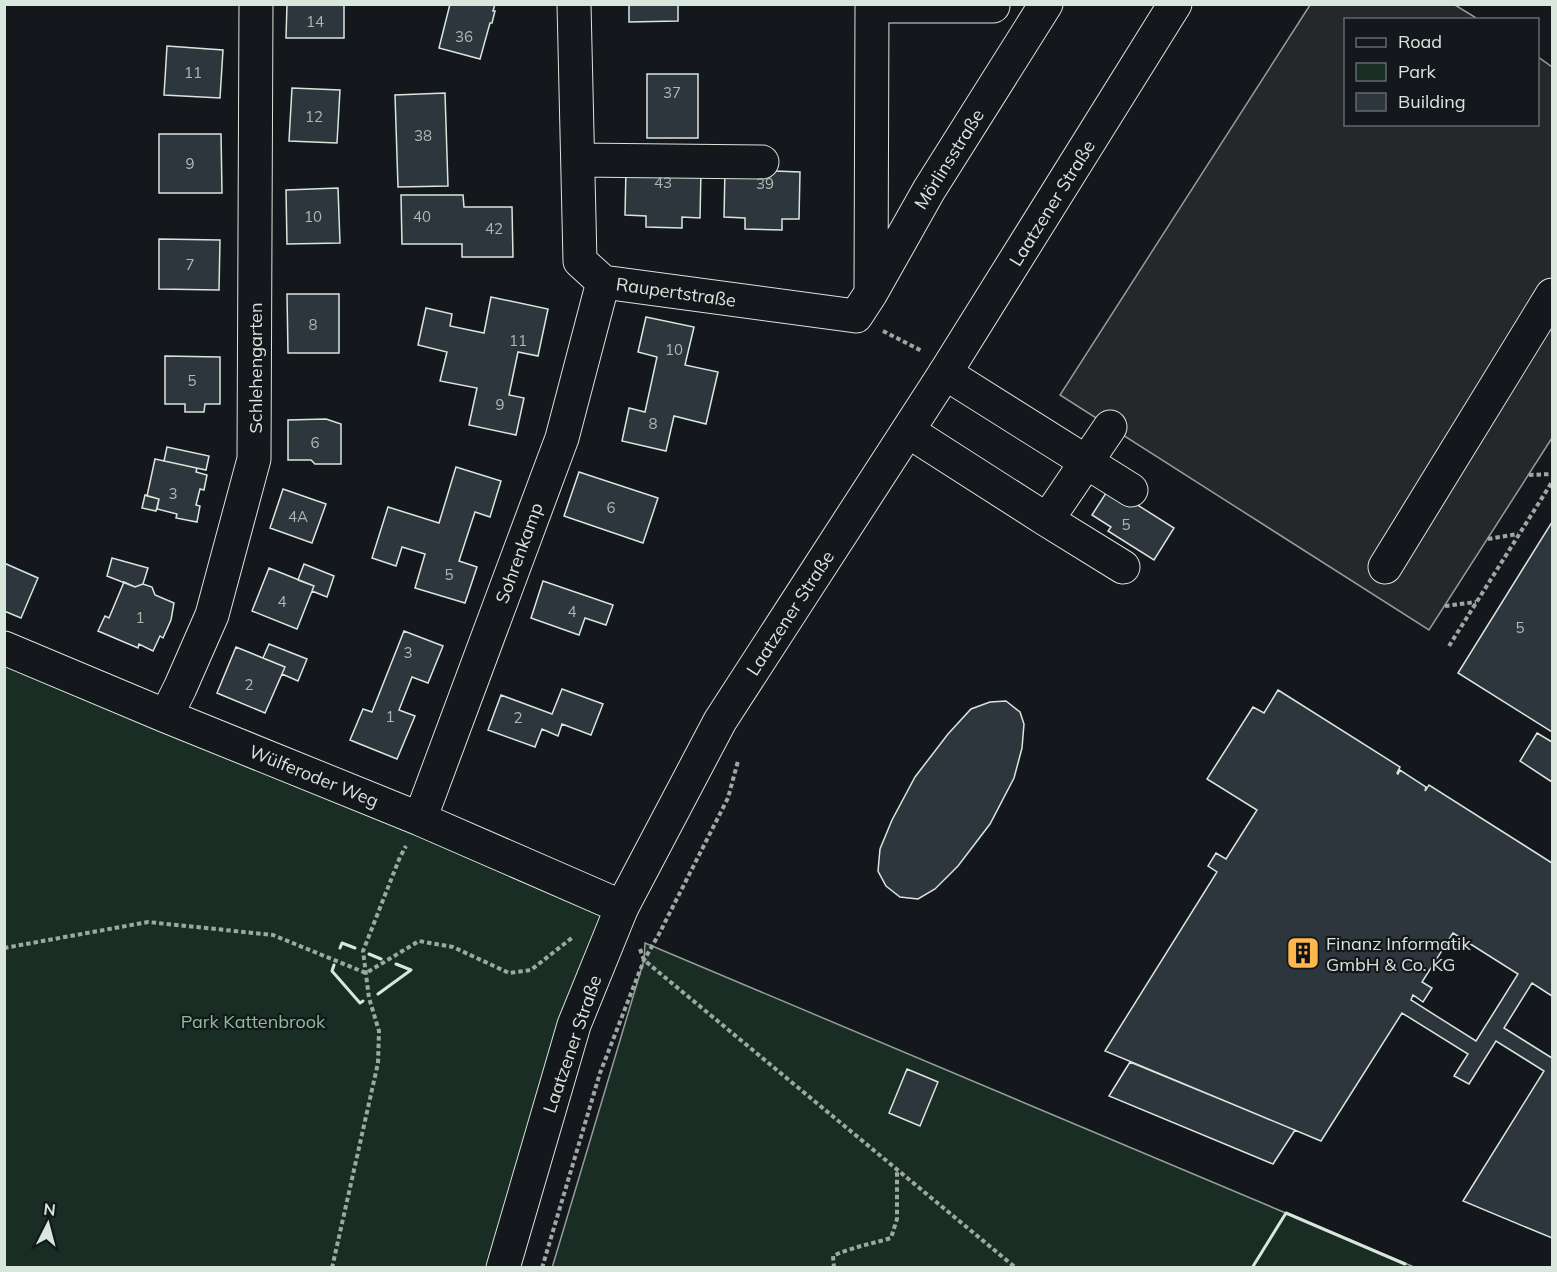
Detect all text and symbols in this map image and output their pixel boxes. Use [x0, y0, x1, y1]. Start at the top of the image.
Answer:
house number: 14 [306, 12, 324, 31]
legend [1344, 18, 1539, 126]
house number: 36 [455, 27, 473, 46]
text: Road [1398, 30, 1442, 53]
text: Park [1398, 60, 1437, 83]
house number: 11 [184, 63, 202, 82]
house number: 37 [663, 83, 681, 102]
text: Building [1398, 90, 1466, 113]
street label: Mörlinsstraße [909, 105, 989, 213]
house number: 12 [305, 107, 323, 126]
house number: 38 [414, 126, 432, 145]
street label: Laatzener Straße [1004, 136, 1100, 270]
house number: 9 [185, 154, 195, 173]
house number: 43 [654, 173, 672, 192]
house number: 39 [756, 174, 774, 193]
house number: 10 [304, 207, 322, 226]
house number: 40 [413, 207, 431, 226]
house number: 42 [485, 219, 503, 238]
house number: 7 [185, 255, 195, 274]
street label: Raupertstraße [614, 272, 738, 312]
street label: Schlehengarten [244, 303, 267, 433]
house number: 8 [308, 315, 318, 334]
house number: 11 [509, 331, 527, 350]
house number: 10 [665, 340, 683, 359]
house number: 5 [187, 371, 197, 390]
house number: 9 [495, 395, 505, 414]
house number: 8 [648, 414, 658, 433]
house number: 6 [310, 433, 320, 452]
house number: 3 [168, 484, 178, 503]
house number: 6 [606, 498, 616, 517]
street label: Sohrenkamp [490, 500, 548, 606]
house number: 4A [288, 507, 308, 526]
house number: 5 [1121, 515, 1131, 534]
street label: Laatzener Straße [741, 546, 839, 680]
house number: 5 [444, 565, 454, 584]
house number: 4 [277, 592, 287, 611]
house number: 4 [567, 602, 577, 621]
house number: 1 [135, 608, 145, 627]
house number: 5 [1515, 618, 1525, 637]
house number: 3 [403, 643, 413, 662]
house number: 2 [244, 675, 254, 694]
house number: 1 [385, 707, 395, 726]
house number: 2 [513, 708, 523, 727]
street label: Wülferoder Weg [246, 740, 382, 812]
place label: Finanz Informatik GmbH & Co. KG [1326, 932, 1471, 976]
building icon: Finanz Informatik GmbH & Co. KG [1285, 935, 1321, 971]
street label: Laatzener Straße [538, 972, 606, 1116]
park label: Park Kattenbrook [181, 1010, 326, 1033]
north arrow [18, 1194, 78, 1254]
text: N [43, 1199, 57, 1220]

